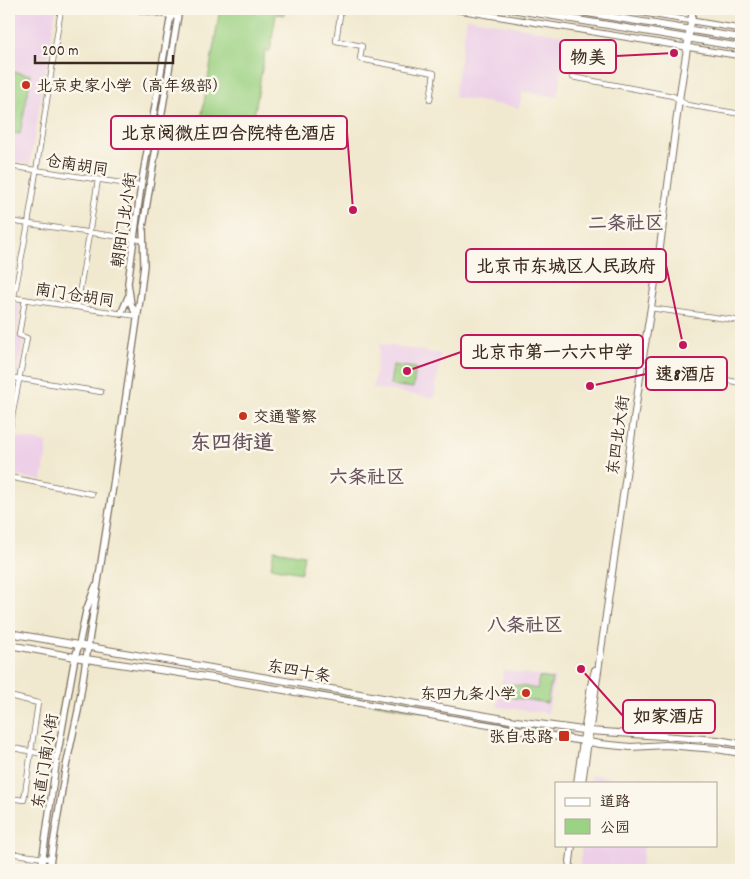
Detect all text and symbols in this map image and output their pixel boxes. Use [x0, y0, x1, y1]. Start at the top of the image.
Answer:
scale bar [35, 32, 172, 64]
callout: 物美 [560, 40, 616, 73]
text: 200 m [42, 41, 79, 63]
text: 物美 [570, 47, 606, 72]
place label: 北京史家小学（高年级部） [36, 76, 228, 99]
marker: 北京史家小学（高年级部） [20, 79, 32, 91]
callout: 北京阅微庄四合院特色酒店 [111, 116, 347, 149]
text: 北京阅微庄四合院特色酒店 [121, 123, 337, 148]
street label: 仓南胡同 [43, 150, 110, 183]
street label: 朝阳门北小街 [107, 171, 144, 269]
district label: 二条社区 [588, 212, 664, 239]
callout: 北京市东城区人民政府 [466, 249, 666, 282]
text: 北京市东城区人民政府 [476, 256, 656, 281]
street label: 南门仓胡同 [33, 279, 116, 314]
callout: 北京市第一六六中学 [461, 335, 643, 368]
text: 北京市第一六六中学 [471, 342, 633, 367]
callout: 速8酒店 [646, 357, 727, 390]
text: 速8酒店 [655, 364, 717, 389]
street label: 东四北大街 [603, 394, 636, 477]
place label: 交通警察 [253, 407, 317, 430]
marker: 交通警察 [237, 410, 249, 422]
district label: 东四街道 [190, 430, 274, 460]
district label: 六条社区 [329, 466, 405, 493]
district label: 八条社区 [487, 614, 563, 641]
street label: 东四十条 [265, 656, 332, 689]
place label: 东四九条小学 [420, 684, 516, 707]
marker: 东四九条小学 [520, 687, 532, 699]
callout: 如家酒店 [623, 700, 715, 733]
text: 如家酒店 [633, 706, 705, 731]
street label: 东直门南小街 [28, 712, 65, 811]
place label: 张自忠路 [489, 727, 553, 750]
marker: 张自忠路 [557, 729, 571, 743]
legend [555, 782, 718, 846]
text: 道路 [600, 792, 630, 814]
text: 公园 [600, 818, 630, 840]

